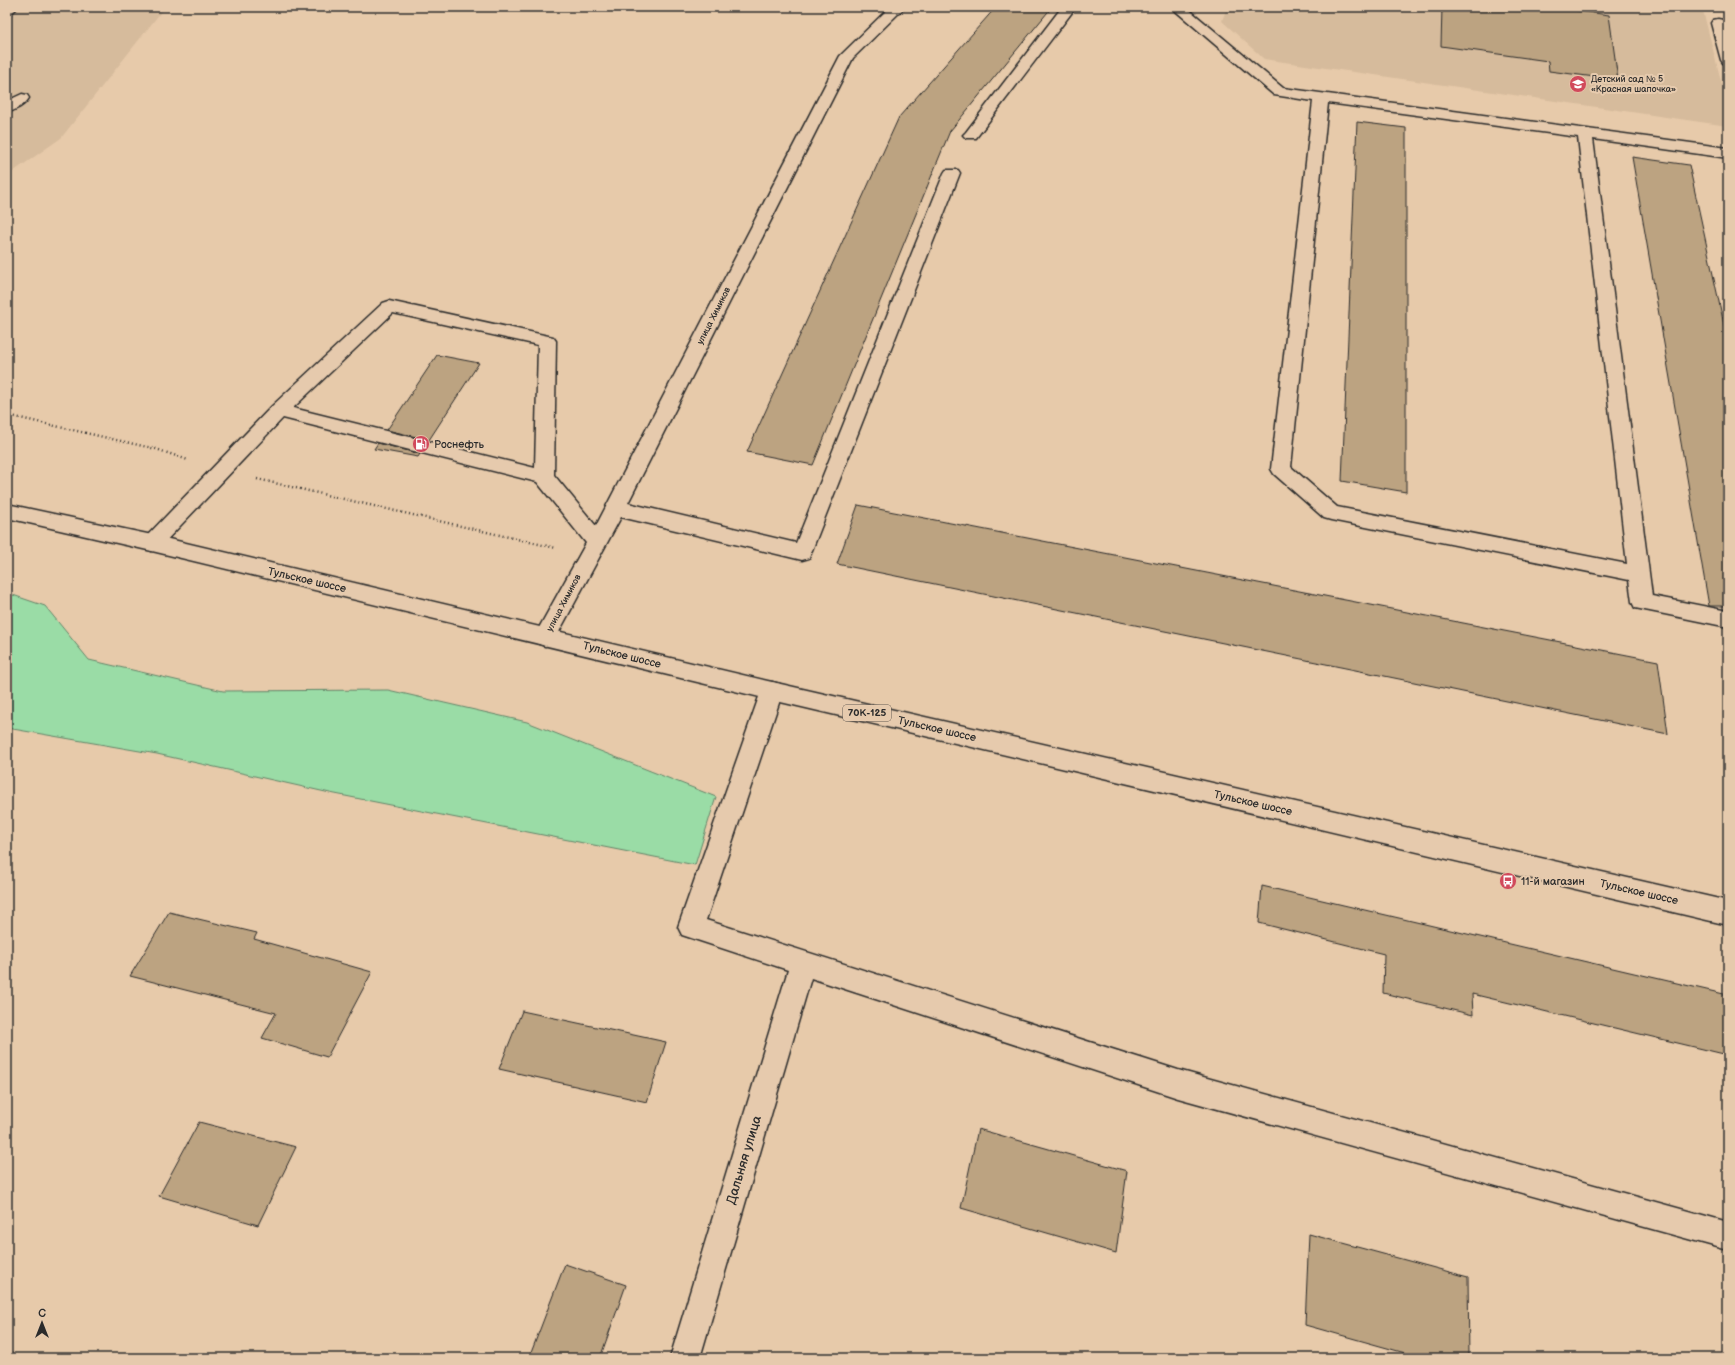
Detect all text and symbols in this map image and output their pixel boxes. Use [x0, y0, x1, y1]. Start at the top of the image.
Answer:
school or university icon: Детский сад № 5 «Красная шапочка» [1568, 74, 1588, 94]
place label: Детский сад № 5 «Красная шапочка» [1591, 74, 1676, 95]
street label: улица Химиков [695, 285, 733, 346]
fuel station icon: Роснефть [411, 434, 431, 454]
place label: Роснефть [434, 438, 485, 451]
street label: Тульское шоссе [266, 565, 348, 595]
street label: улица Химиков [544, 572, 584, 633]
street label: Тульское шоссе [582, 639, 662, 671]
road number: 70К-125 [843, 705, 891, 721]
street label: Тульское шоссе [896, 714, 978, 744]
street label: Тульское шоссе [1212, 788, 1294, 818]
bus stop icon: 11-й магазин [1498, 871, 1518, 891]
place label: 11-й магазин [1521, 875, 1585, 888]
street label: Тульское шоссе [1598, 877, 1680, 907]
street label: Дальняя улица [723, 1113, 765, 1206]
north arrow [22, 1303, 62, 1343]
text: С [38, 1307, 46, 1320]

